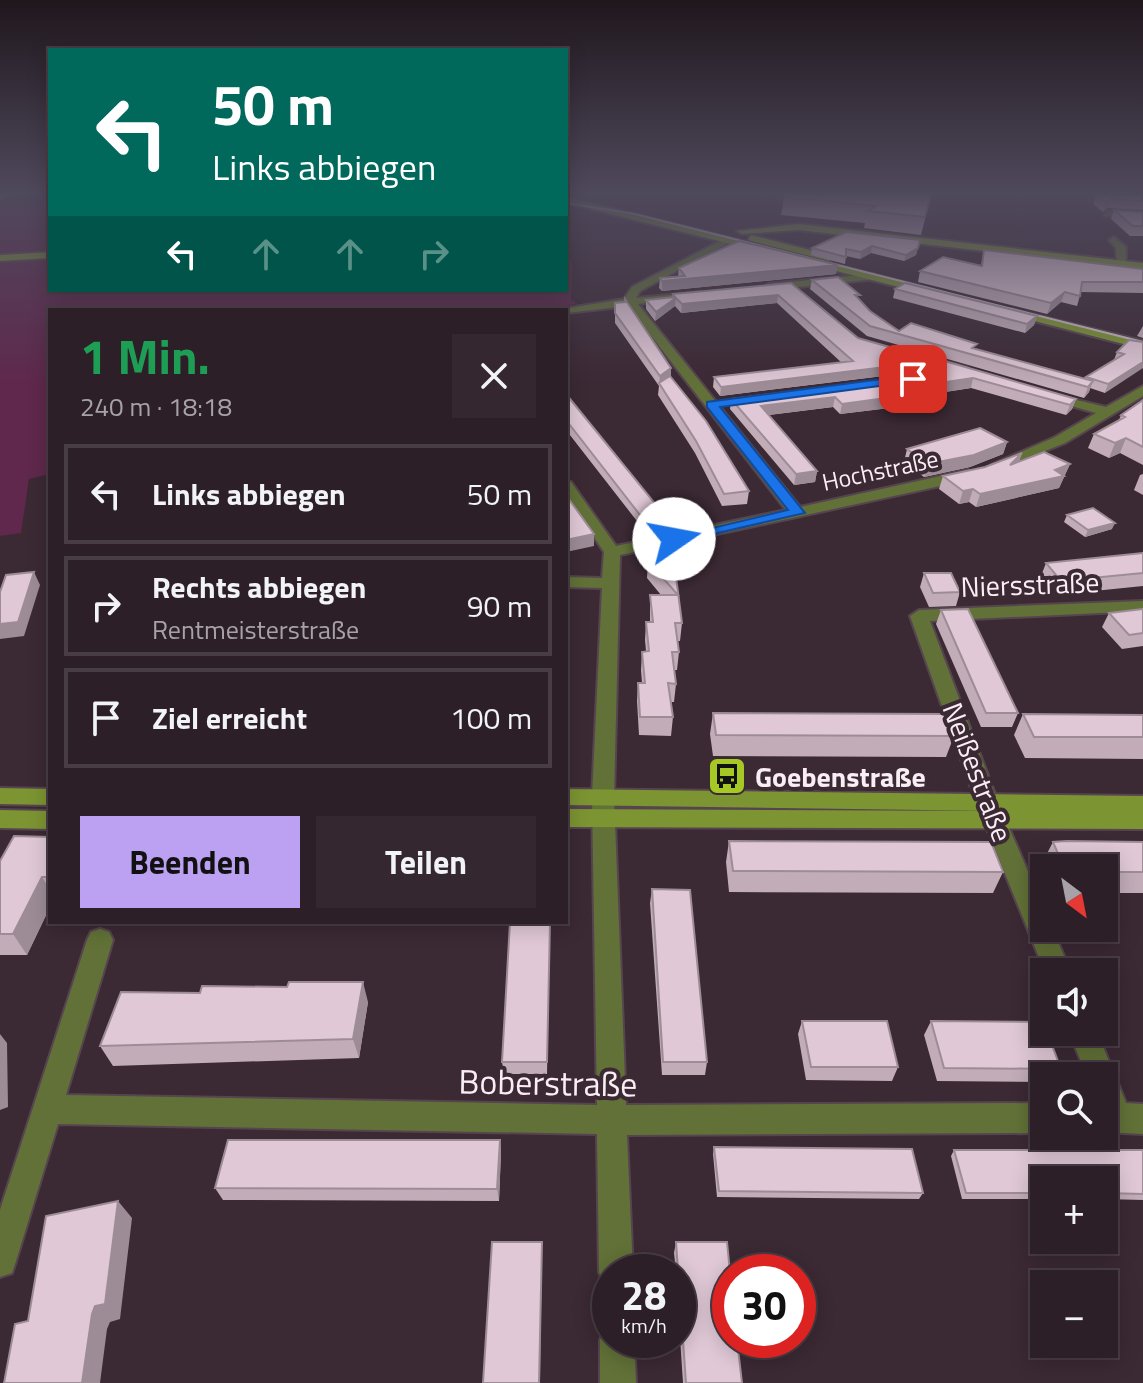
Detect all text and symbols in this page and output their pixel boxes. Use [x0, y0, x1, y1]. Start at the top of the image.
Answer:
text: 50 m [212, 62, 334, 147]
icon: left [80, 80, 184, 184]
text: Links abbiegen [212, 139, 436, 194]
icon: left [160, 232, 204, 276]
icon: ahead [244, 232, 288, 276]
icon: ahead [328, 232, 372, 276]
icon: right [412, 232, 456, 276]
text: 1 Min. [80, 320, 210, 393]
button: close [452, 334, 536, 418]
pin [879, 345, 947, 413]
icon: arrive [891, 357, 935, 401]
text: 240 m · 18:18 [80, 387, 232, 426]
street label: Hochstraße [819, 440, 941, 500]
text: Links abbiegen [152, 471, 346, 517]
text: 50 m [467, 471, 532, 517]
icon: left [84, 472, 128, 516]
position arrow [632, 497, 716, 581]
street label: Niersstraße [960, 560, 1100, 608]
text: Rechts abbiegen [152, 564, 366, 610]
text: 90 m [467, 583, 532, 629]
icon: right [84, 584, 128, 628]
text: Rentmeisterstraße [152, 610, 359, 649]
text: Ziel erreicht [152, 695, 307, 741]
text: 100 m [450, 695, 532, 741]
icon: arrive [84, 696, 128, 740]
street label: Neißestraße [932, 696, 1024, 848]
bus stop icon: Goebenstraße [706, 755, 748, 797]
place label: Goebenstraße [755, 755, 926, 798]
button: Beenden [80, 816, 300, 908]
button: Teilen [316, 816, 536, 908]
north arrow [1030, 854, 1118, 942]
map controls [1030, 854, 1118, 1358]
button: sound [1030, 958, 1118, 1046]
street label: Boberstraße [458, 1054, 638, 1110]
button: search [1030, 1062, 1118, 1150]
button: + [1030, 1166, 1118, 1254]
speed limit sign: 30 [712, 1254, 816, 1358]
text: 28 [622, 1265, 666, 1326]
button: − [1030, 1270, 1118, 1358]
text: km/h [621, 1310, 667, 1341]

